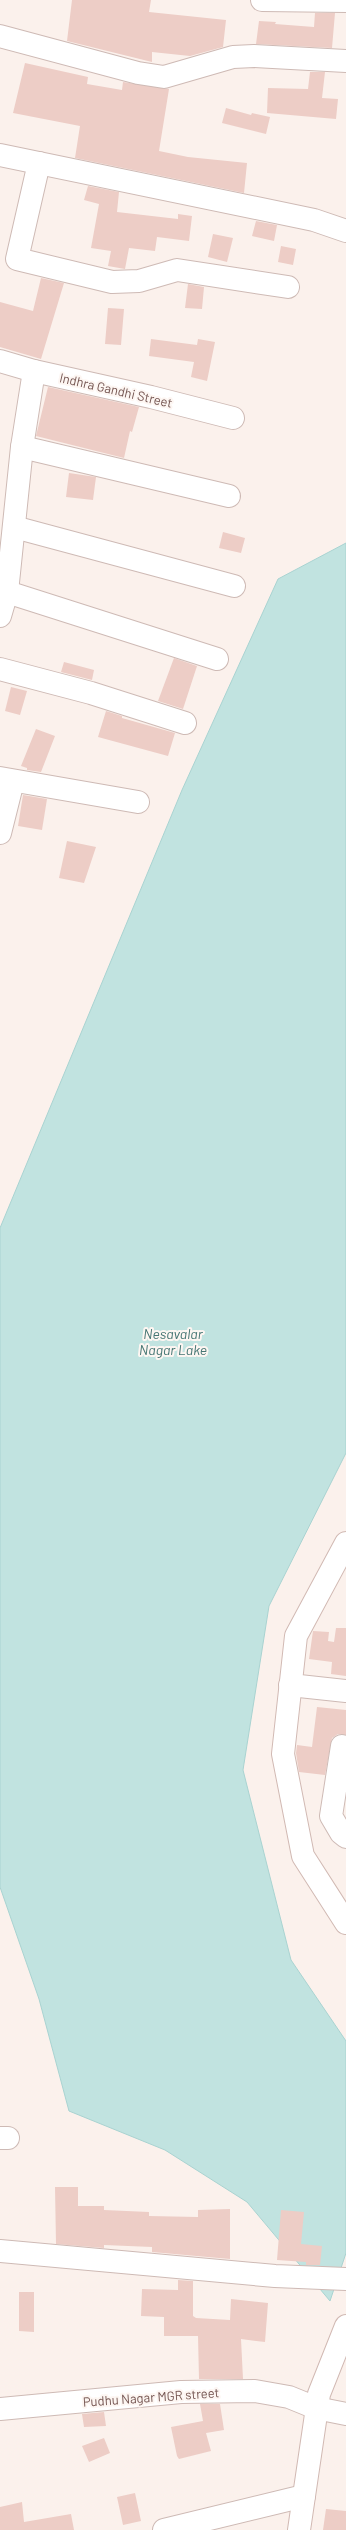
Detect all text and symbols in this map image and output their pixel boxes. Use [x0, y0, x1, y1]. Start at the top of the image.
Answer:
street label: Indhra Gandhi Street [58, 369, 174, 411]
water label: Nesavalar Nagar Lake [139, 1325, 207, 1358]
street label: Pudhu Nagar MGR street [82, 2384, 220, 2410]

